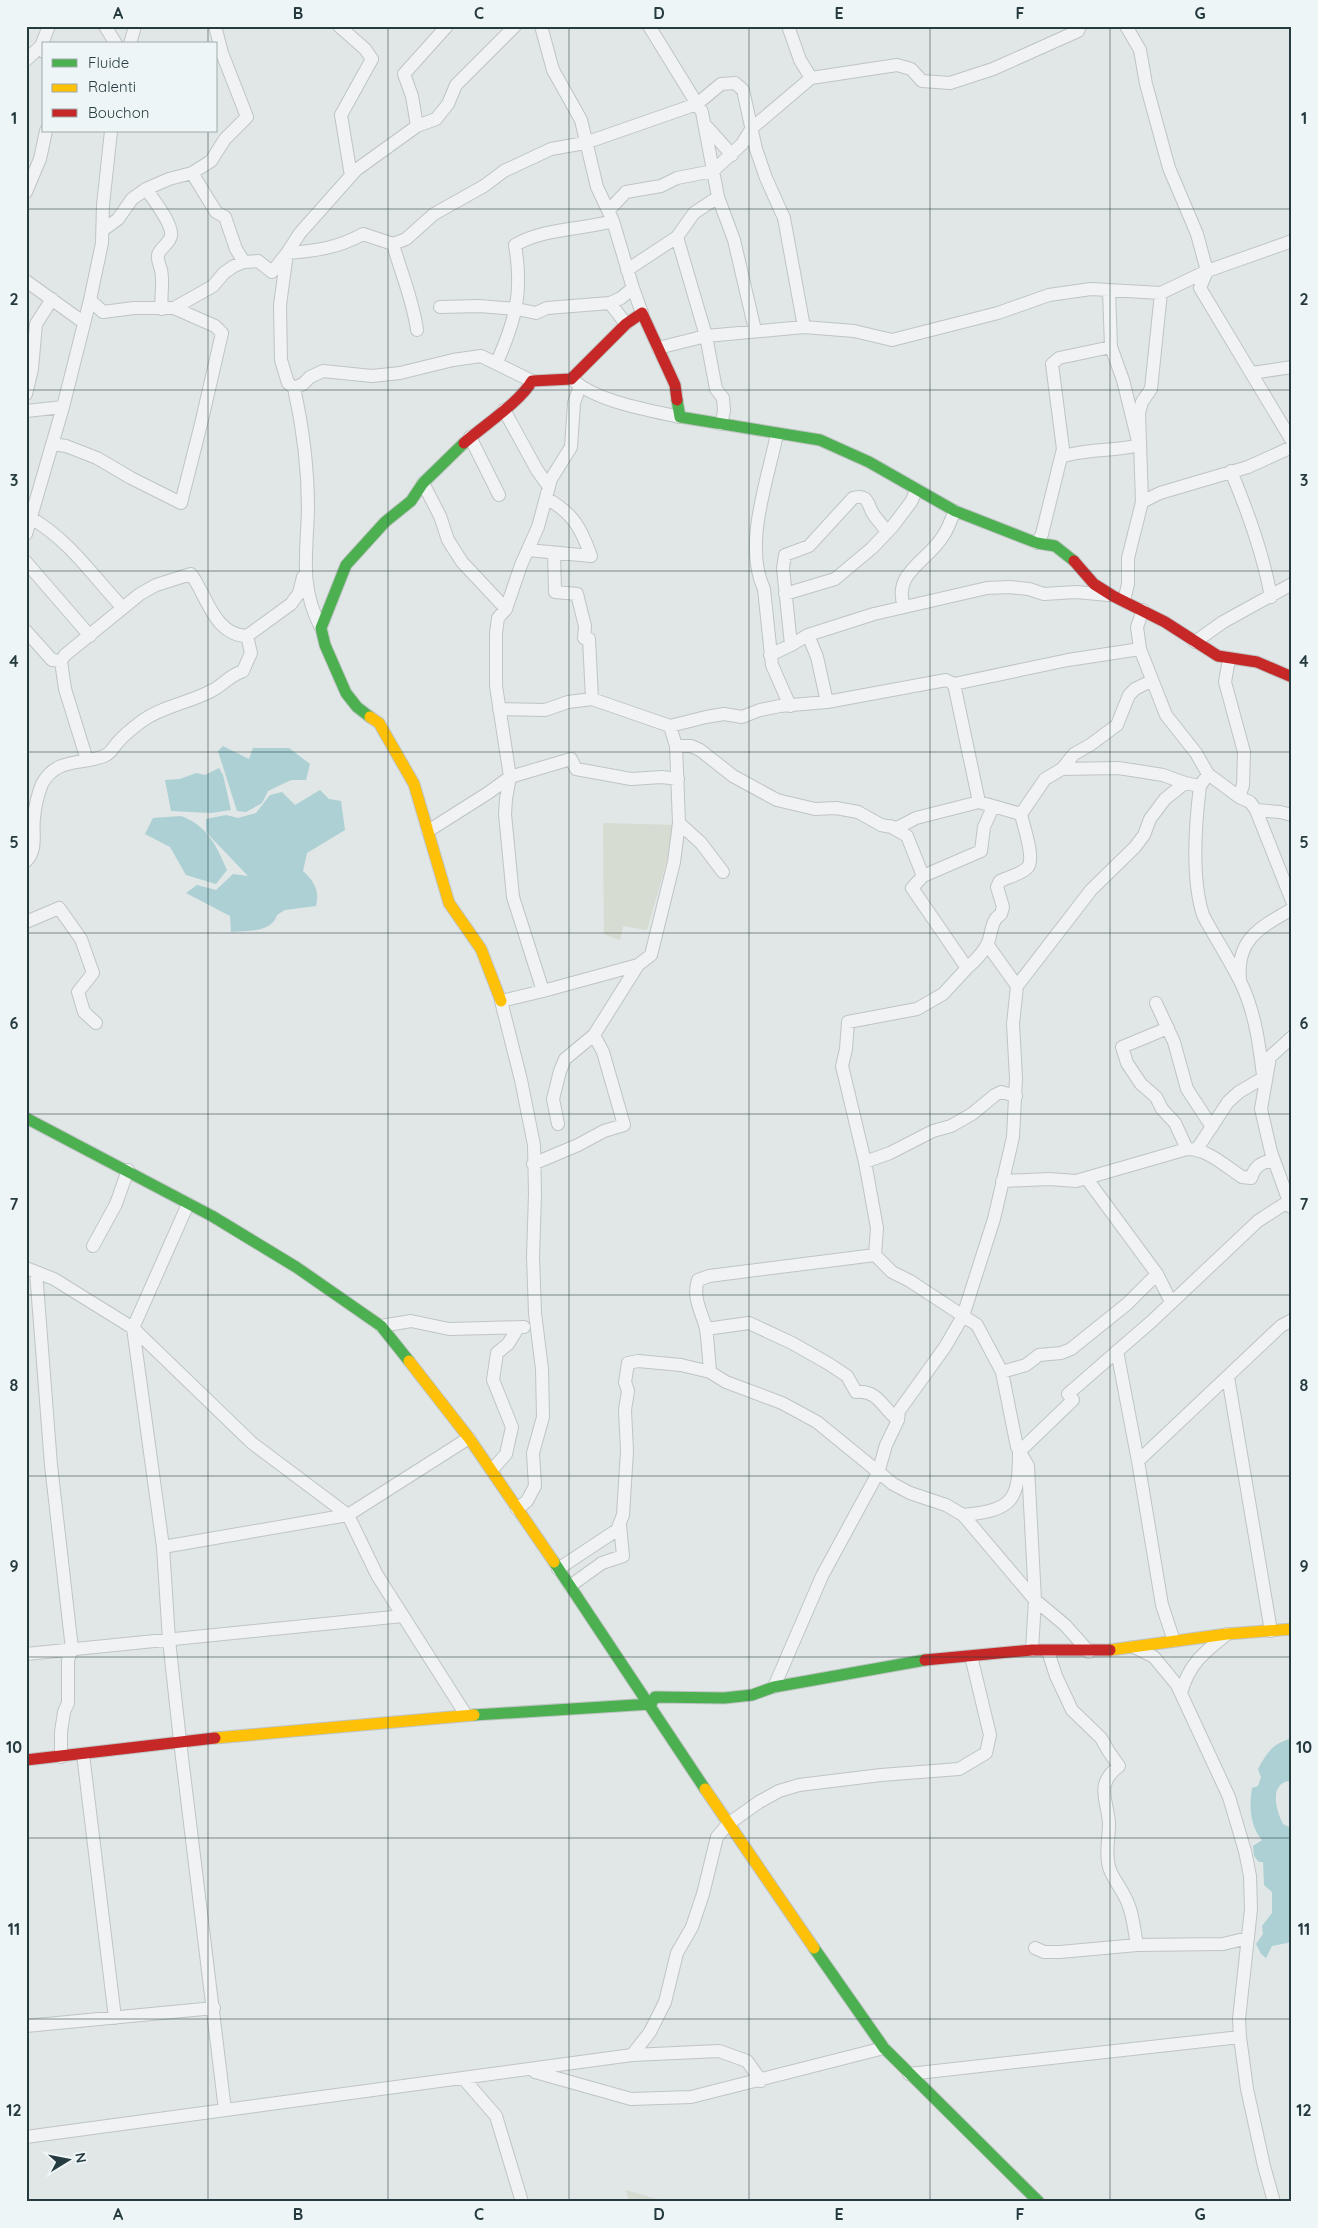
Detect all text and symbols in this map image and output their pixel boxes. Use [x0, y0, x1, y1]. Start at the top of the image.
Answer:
text: A [113, 3, 124, 23]
text: B [293, 3, 303, 23]
text: C [474, 3, 484, 23]
text: D [653, 3, 665, 23]
text: E [834, 3, 844, 23]
text: F [1016, 3, 1025, 23]
text: G [1194, 3, 1206, 23]
legend [42, 42, 218, 132]
text: Fluide [88, 53, 129, 72]
text: Ralenti [88, 77, 136, 96]
text: Bouchon [88, 103, 149, 122]
text: 1 [11, 108, 17, 128]
text: 1 [1301, 108, 1307, 128]
text: 2 [9, 289, 19, 309]
text: 2 [1299, 289, 1309, 309]
text: 3 [10, 470, 18, 490]
text: 3 [1300, 470, 1308, 490]
text: 4 [9, 651, 19, 671]
text: 4 [1299, 651, 1309, 671]
text: 5 [9, 832, 19, 852]
text: 5 [1299, 832, 1309, 852]
text: 6 [10, 1013, 19, 1033]
text: 6 [1300, 1013, 1309, 1033]
text: 7 [10, 1194, 19, 1214]
text: 7 [1300, 1194, 1309, 1214]
text: 8 [10, 1375, 19, 1395]
text: 8 [1300, 1375, 1309, 1395]
text: 9 [9, 1556, 19, 1576]
text: 9 [1299, 1556, 1309, 1576]
text: 10 [6, 1737, 22, 1757]
text: 10 [1296, 1737, 1312, 1757]
text: 11 [8, 1919, 20, 1939]
text: 11 [1298, 1919, 1310, 1939]
text: 12 [6, 2100, 22, 2120]
text: 12 [1296, 2100, 1312, 2120]
north arrow [42, 2136, 92, 2186]
text: N [71, 2151, 91, 2164]
text: A [113, 2204, 124, 2224]
text: B [293, 2204, 303, 2224]
text: C [474, 2204, 484, 2224]
text: D [653, 2204, 665, 2224]
text: E [834, 2204, 844, 2224]
text: F [1016, 2204, 1025, 2224]
text: G [1194, 2204, 1206, 2224]

